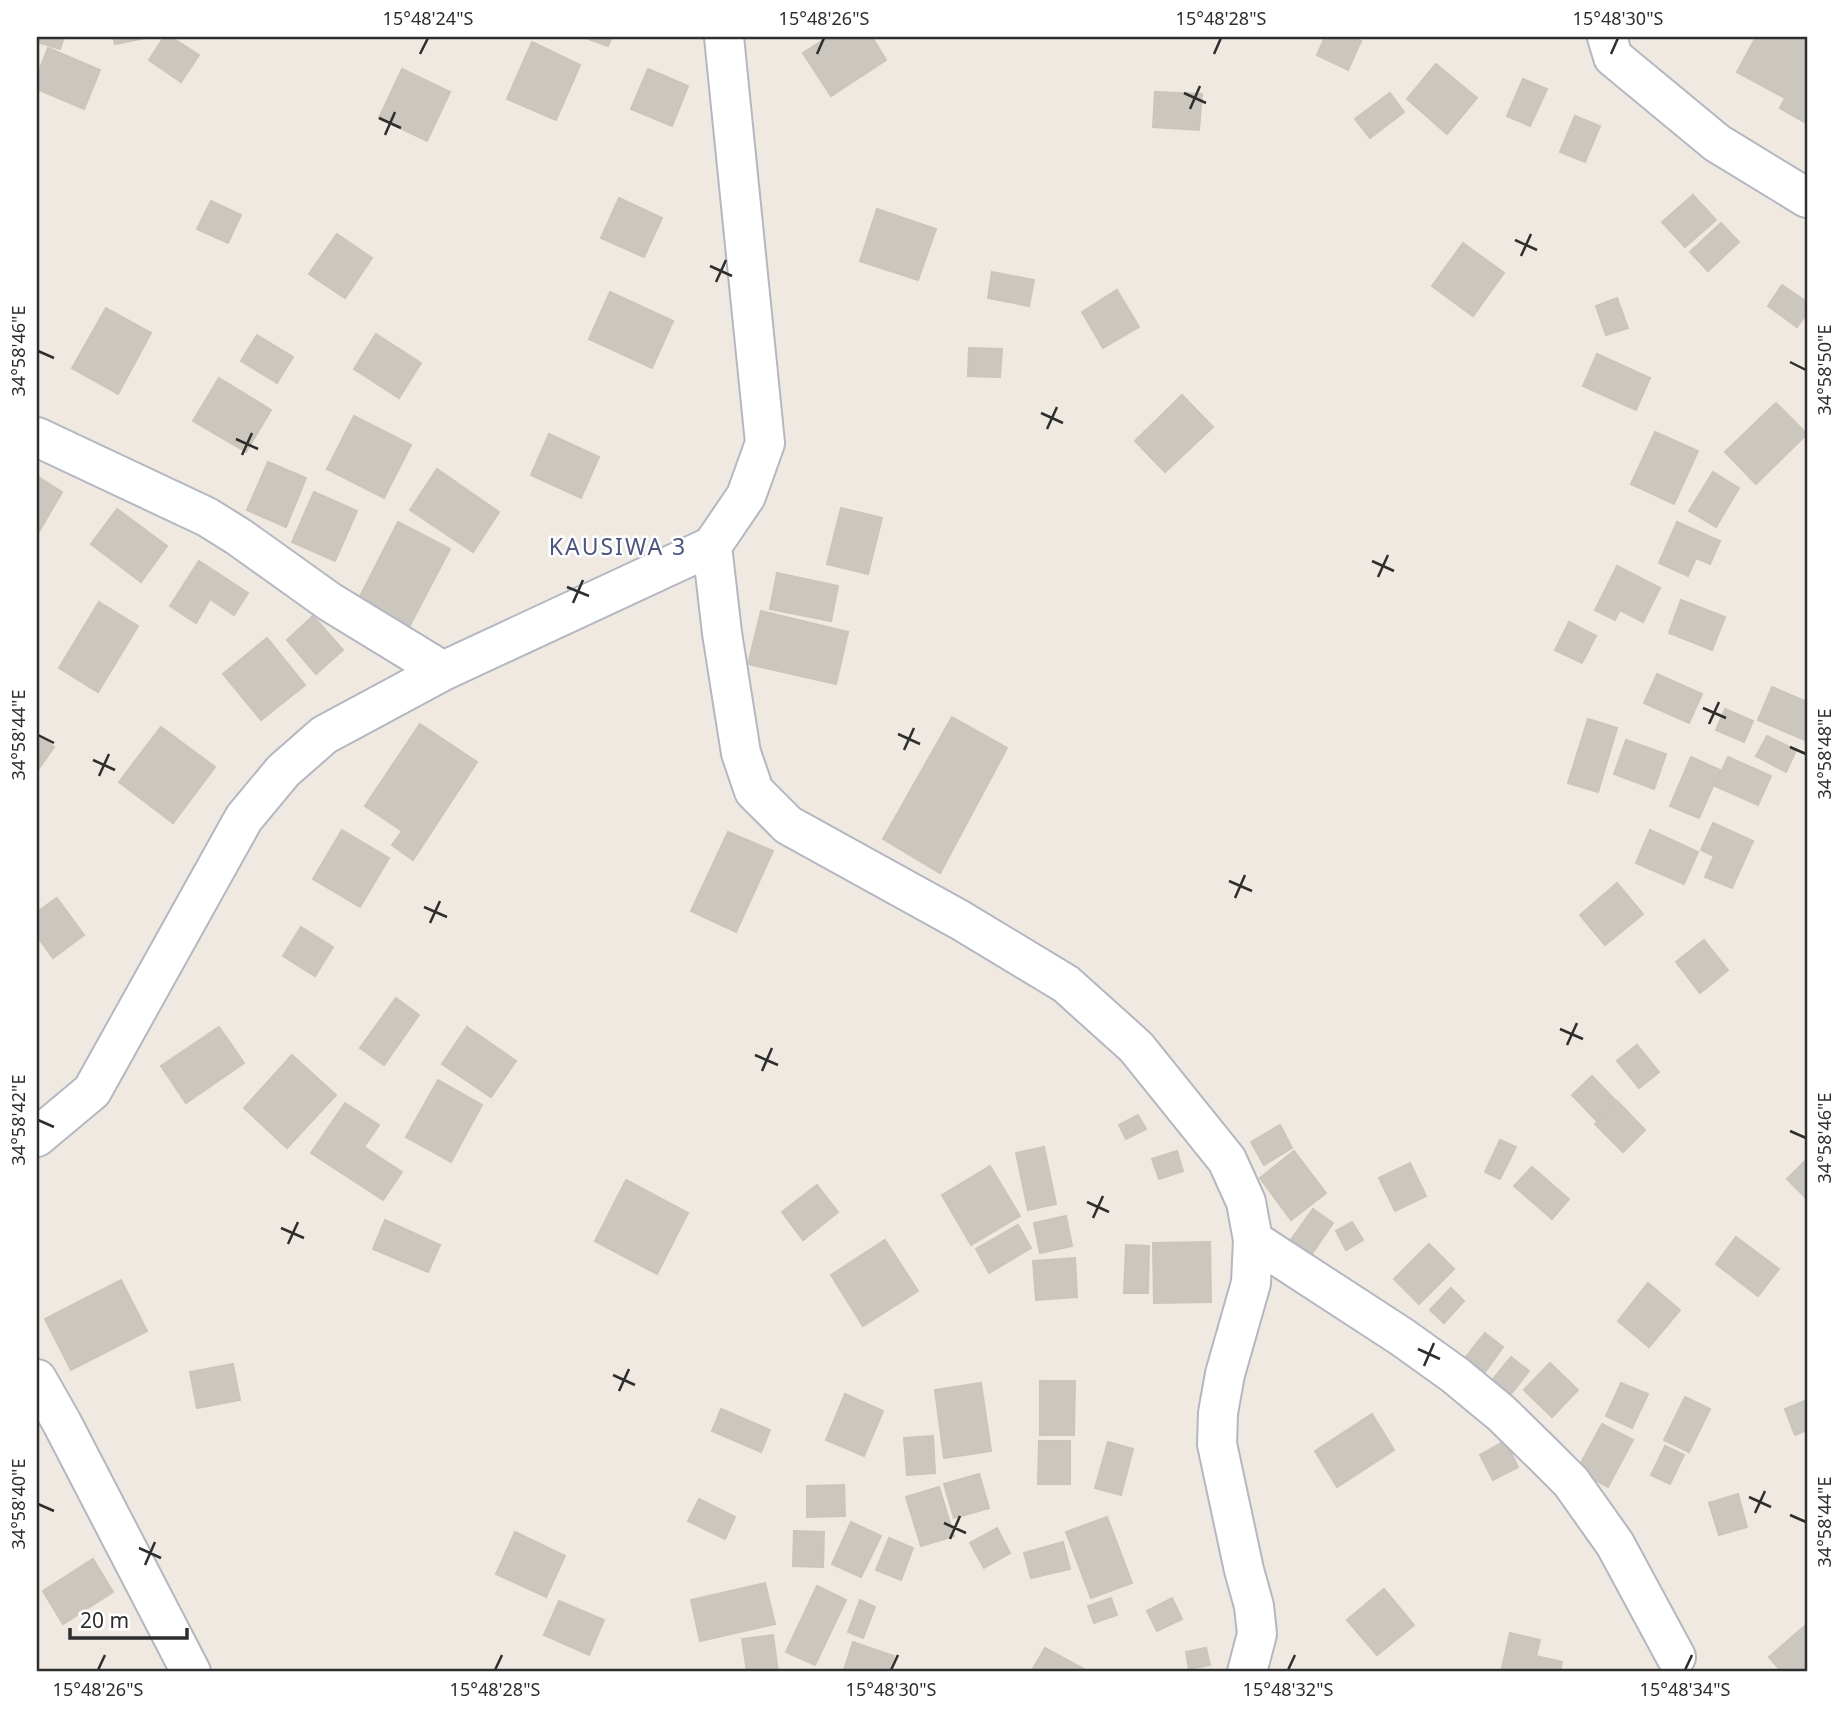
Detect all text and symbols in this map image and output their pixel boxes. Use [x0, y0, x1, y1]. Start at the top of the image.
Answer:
text: 15°48'24"S [383, 6, 473, 30]
text: 15°48'26"S [779, 6, 869, 30]
text: 15°48'28"S [1176, 6, 1266, 30]
text: 15°48'30"S [1573, 6, 1663, 30]
text: 34°58'46"E [6, 306, 30, 396]
text: 34°58'50"E [1812, 325, 1836, 415]
district label: KAUSIWA 3 [549, 530, 687, 562]
text: 34°58'44"E [6, 690, 30, 780]
text: 34°58'48"E [1812, 709, 1836, 799]
text: 34°58'42"E [6, 1075, 30, 1165]
text: 34°58'46"E [1812, 1093, 1836, 1183]
text: 34°58'40"E [6, 1459, 30, 1549]
text: 34°58'44"E [1812, 1477, 1836, 1567]
scale bar [70, 1597, 187, 1641]
text: 20 m [80, 1606, 129, 1634]
text: 15°48'26"S [53, 1677, 143, 1701]
text: 15°48'28"S [450, 1677, 540, 1701]
text: 15°48'30"S [846, 1677, 936, 1701]
text: 15°48'32"S [1243, 1677, 1333, 1701]
text: 15°48'34"S [1640, 1677, 1730, 1701]

